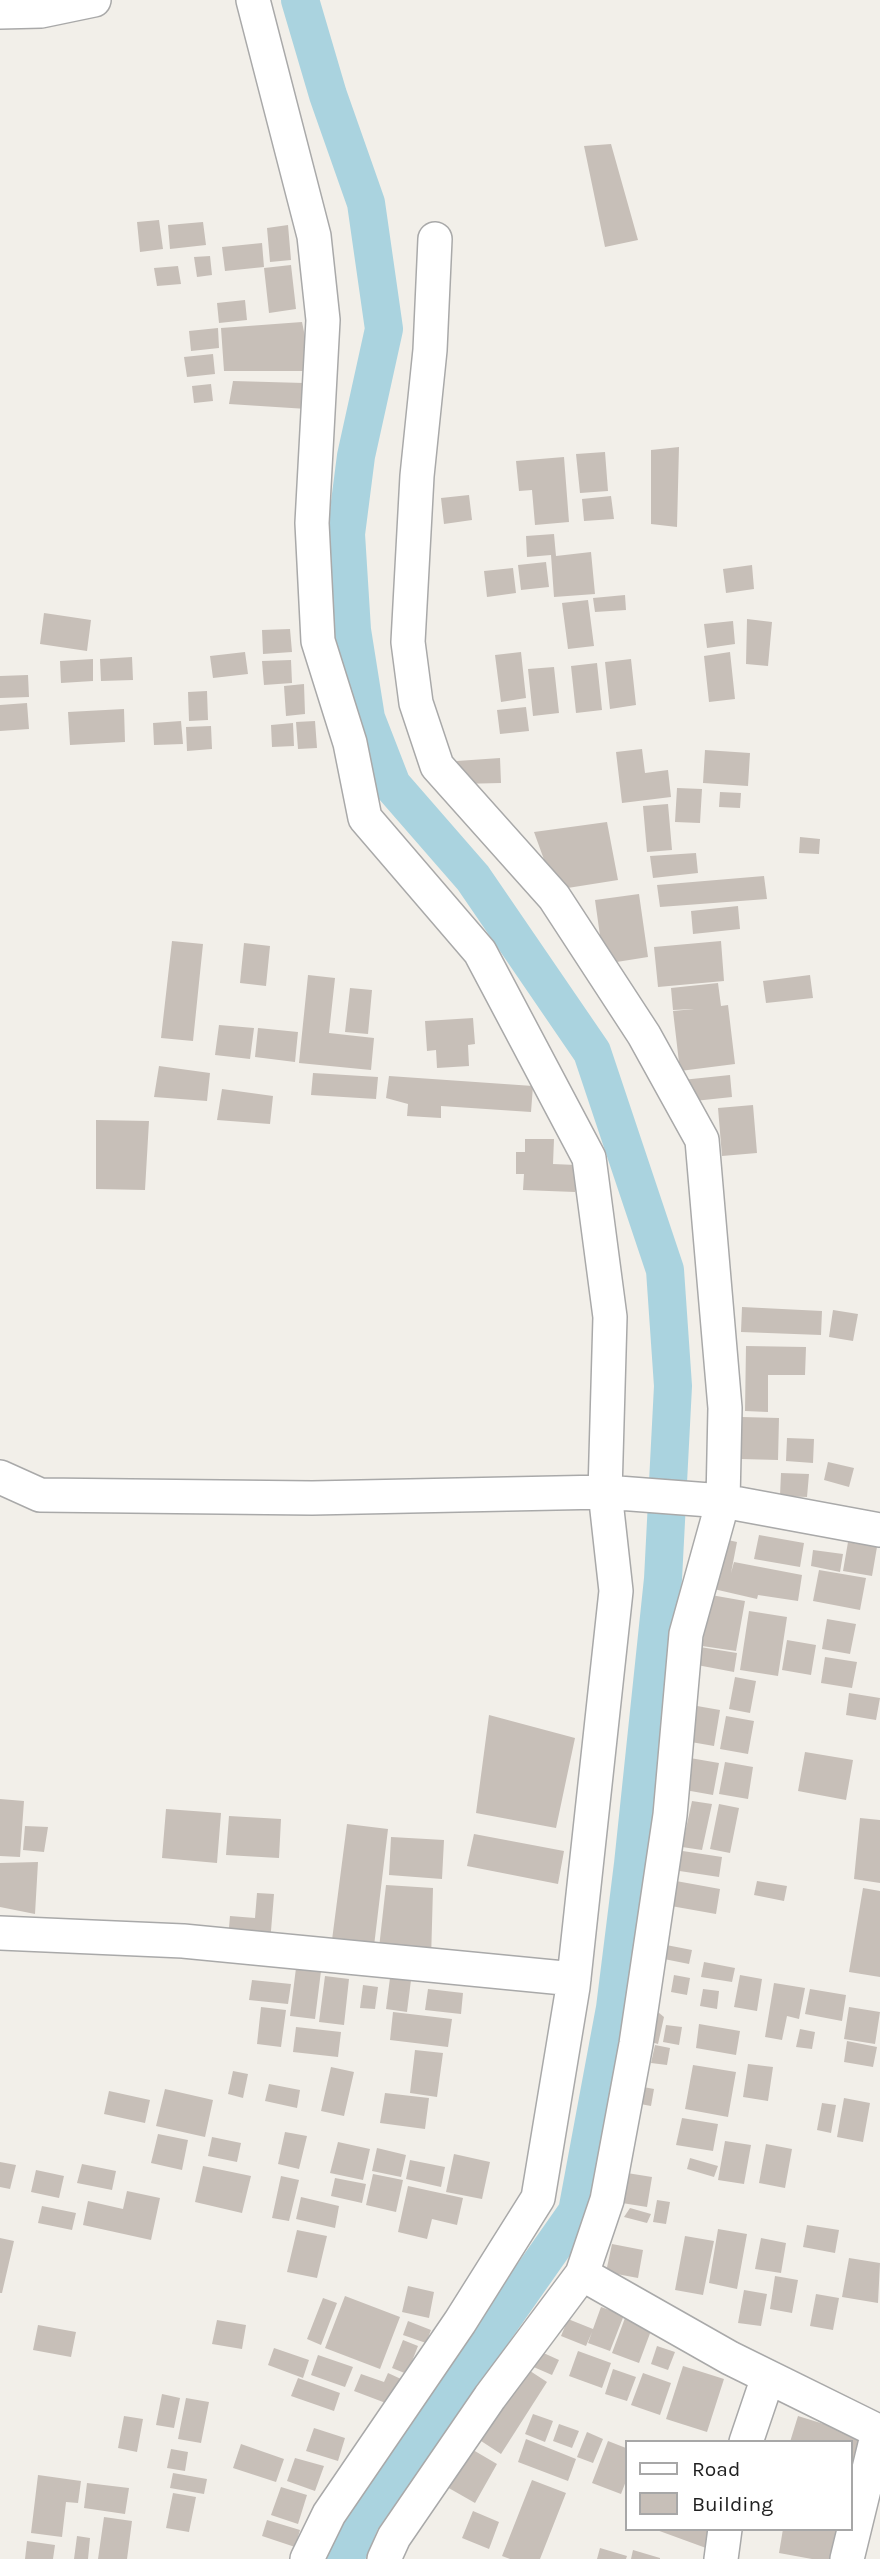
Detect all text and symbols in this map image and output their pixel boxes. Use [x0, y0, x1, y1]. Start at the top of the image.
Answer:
legend [624, 2440, 852, 2531]
text: Road [692, 2457, 740, 2481]
text: Building [692, 2492, 773, 2516]

